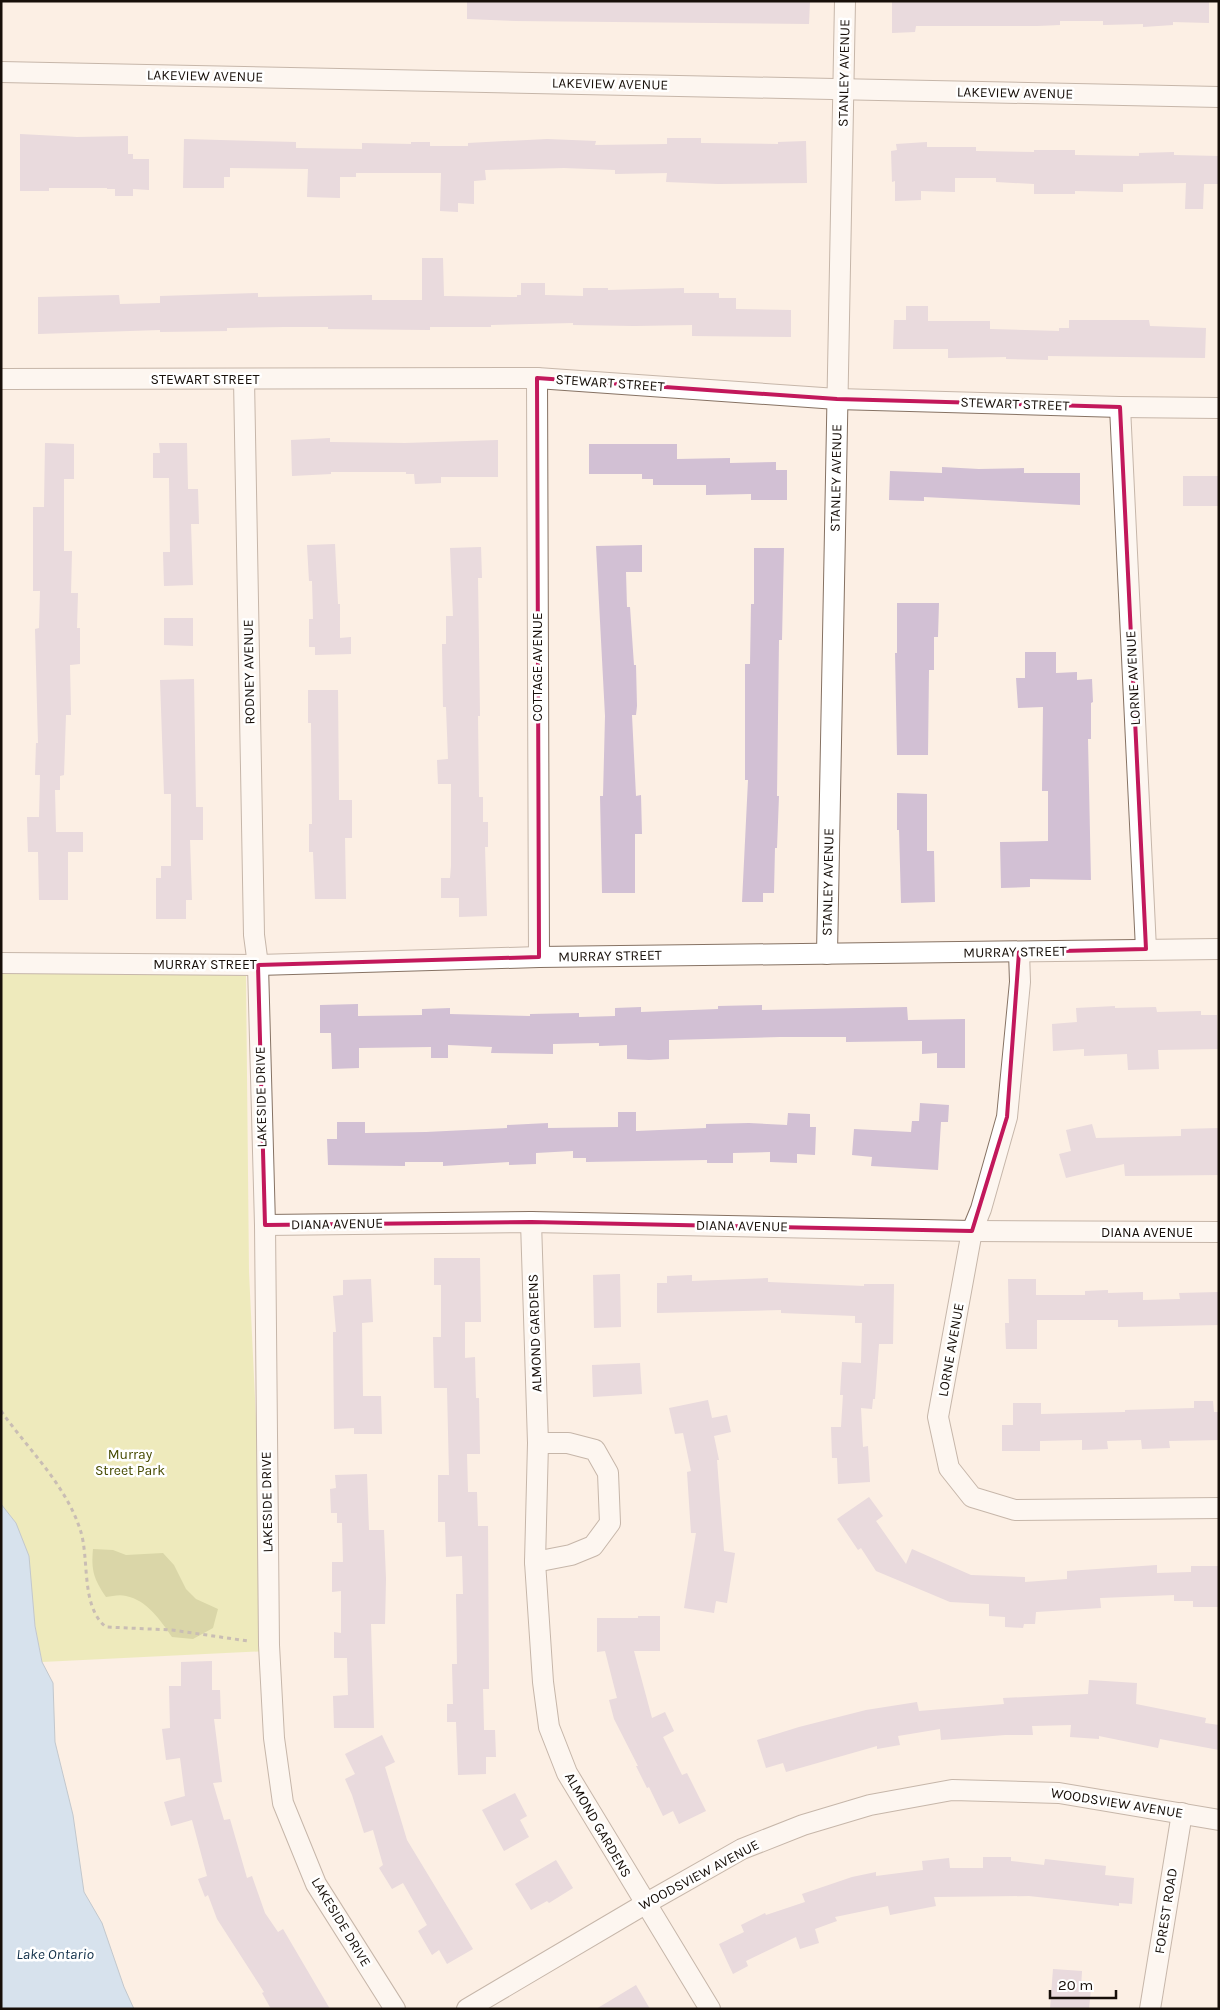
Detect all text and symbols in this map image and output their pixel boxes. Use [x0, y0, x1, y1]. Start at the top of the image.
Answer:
street label: STANLEY AVENUE [835, 19, 853, 127]
street label: LAKEVIEW AVENUE [147, 66, 263, 86]
street label: LAKEVIEW AVENUE [552, 74, 668, 94]
street label: LAKEVIEW AVENUE [957, 83, 1073, 103]
street label: STEWART STREET [150, 371, 260, 388]
street label: STEWART STREET [555, 371, 665, 395]
street label: STEWART STREET [960, 394, 1070, 414]
street label: STANLEY AVENUE [827, 424, 845, 532]
street label: COTTAGE AVENUE [529, 612, 546, 722]
street label: RODNEY AVENUE [240, 619, 258, 725]
street label: LORNE AVENUE [1122, 630, 1144, 726]
street label: STANLEY AVENUE [819, 828, 837, 936]
street label: MURRAY STREET [963, 943, 1067, 961]
street label: MURRAY STREET [558, 947, 662, 965]
street label: MURRAY STREET [153, 956, 257, 973]
street label: LAKESIDE DRIVE [252, 1046, 270, 1148]
street label: DIANA AVENUE [291, 1215, 383, 1233]
street label: DIANA AVENUE [696, 1217, 788, 1235]
street label: DIANA AVENUE [1101, 1224, 1193, 1241]
street label: ALMOND GARDENS [524, 1274, 546, 1392]
street label: LORNE AVENUE [934, 1302, 968, 1398]
park label: Murray Street Park [95, 1446, 165, 1479]
street label: LAKESIDE DRIVE [258, 1451, 276, 1553]
street label: ALMOND GARDENS [561, 1769, 635, 1881]
street label: WOODSVIEW AVENUE [1050, 1784, 1184, 1822]
street label: WOODSVIEW AVENUE [636, 1836, 762, 1914]
street label: FOREST ROAD [1151, 1867, 1181, 1955]
street label: LAKESIDE DRIVE [308, 1874, 374, 1970]
water label: Lake Ontario [16, 1945, 94, 1963]
scale bar [1050, 1968, 1116, 2000]
text: 20 m [1058, 1976, 1093, 1994]

